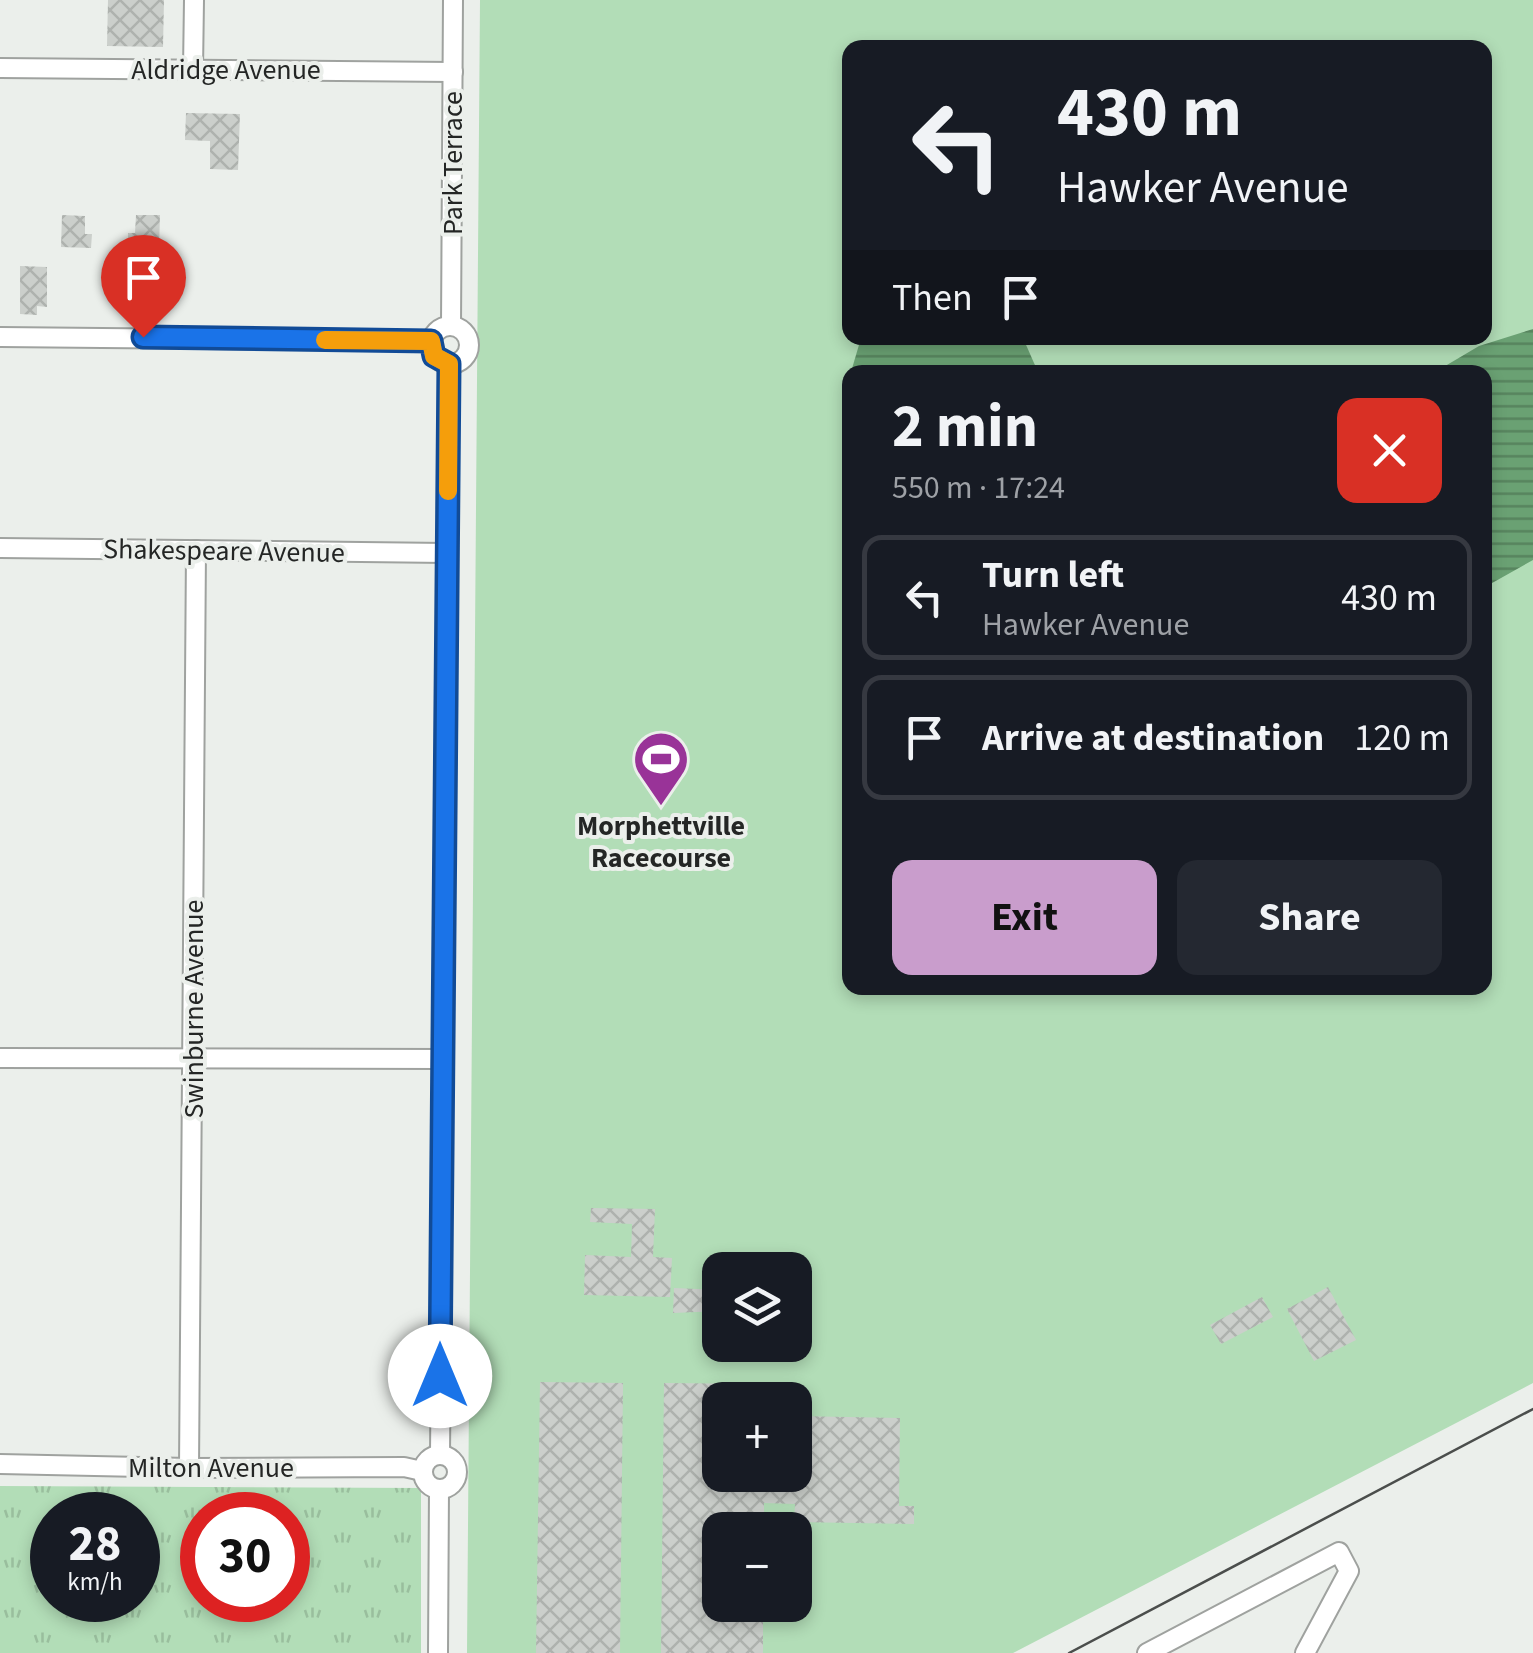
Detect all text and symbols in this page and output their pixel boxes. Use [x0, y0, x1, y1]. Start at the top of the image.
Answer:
street label: Aldridge Avenue [131, 50, 321, 90]
text: 430 m [1057, 63, 1242, 163]
icon: left [892, 80, 1022, 210]
street label: Park Terrace [433, 91, 473, 235]
text: Hawker Avenue [1057, 156, 1348, 220]
pin [101, 235, 186, 338]
icon: arrive [116, 250, 171, 305]
icon: arrive [993, 270, 1048, 325]
text: Then [892, 271, 973, 325]
text: 2 min [892, 385, 1038, 470]
button: close [1337, 398, 1442, 503]
text: 550 m · 17:24 [892, 465, 1065, 511]
street label: Shakespeare Avenue [103, 529, 345, 573]
text: Turn left [982, 548, 1124, 602]
icon: left [897, 570, 952, 625]
text: 430 m [1341, 571, 1437, 625]
text: Hawker Avenue [982, 602, 1189, 648]
icon: arrive [897, 710, 952, 765]
text: Arrive at destination [982, 711, 1324, 765]
text: 120 m [1354, 711, 1450, 765]
sports icon: Morphettville Racecourse [631, 729, 691, 808]
place label: Morphettville Racecourse [577, 806, 745, 878]
button: Exit [892, 860, 1157, 975]
button: Share [1177, 860, 1442, 975]
street label: Swinburne Avenue [174, 900, 214, 1118]
map controls [702, 1252, 812, 1622]
button: layers [702, 1252, 812, 1362]
position arrow [388, 1324, 492, 1428]
button: + [702, 1382, 812, 1492]
street label: Milton Avenue [128, 1448, 294, 1488]
speed limit sign: 30 [180, 1492, 310, 1622]
text: 28 [69, 1509, 121, 1580]
button: − [702, 1512, 812, 1622]
text: km/h [67, 1564, 123, 1600]

